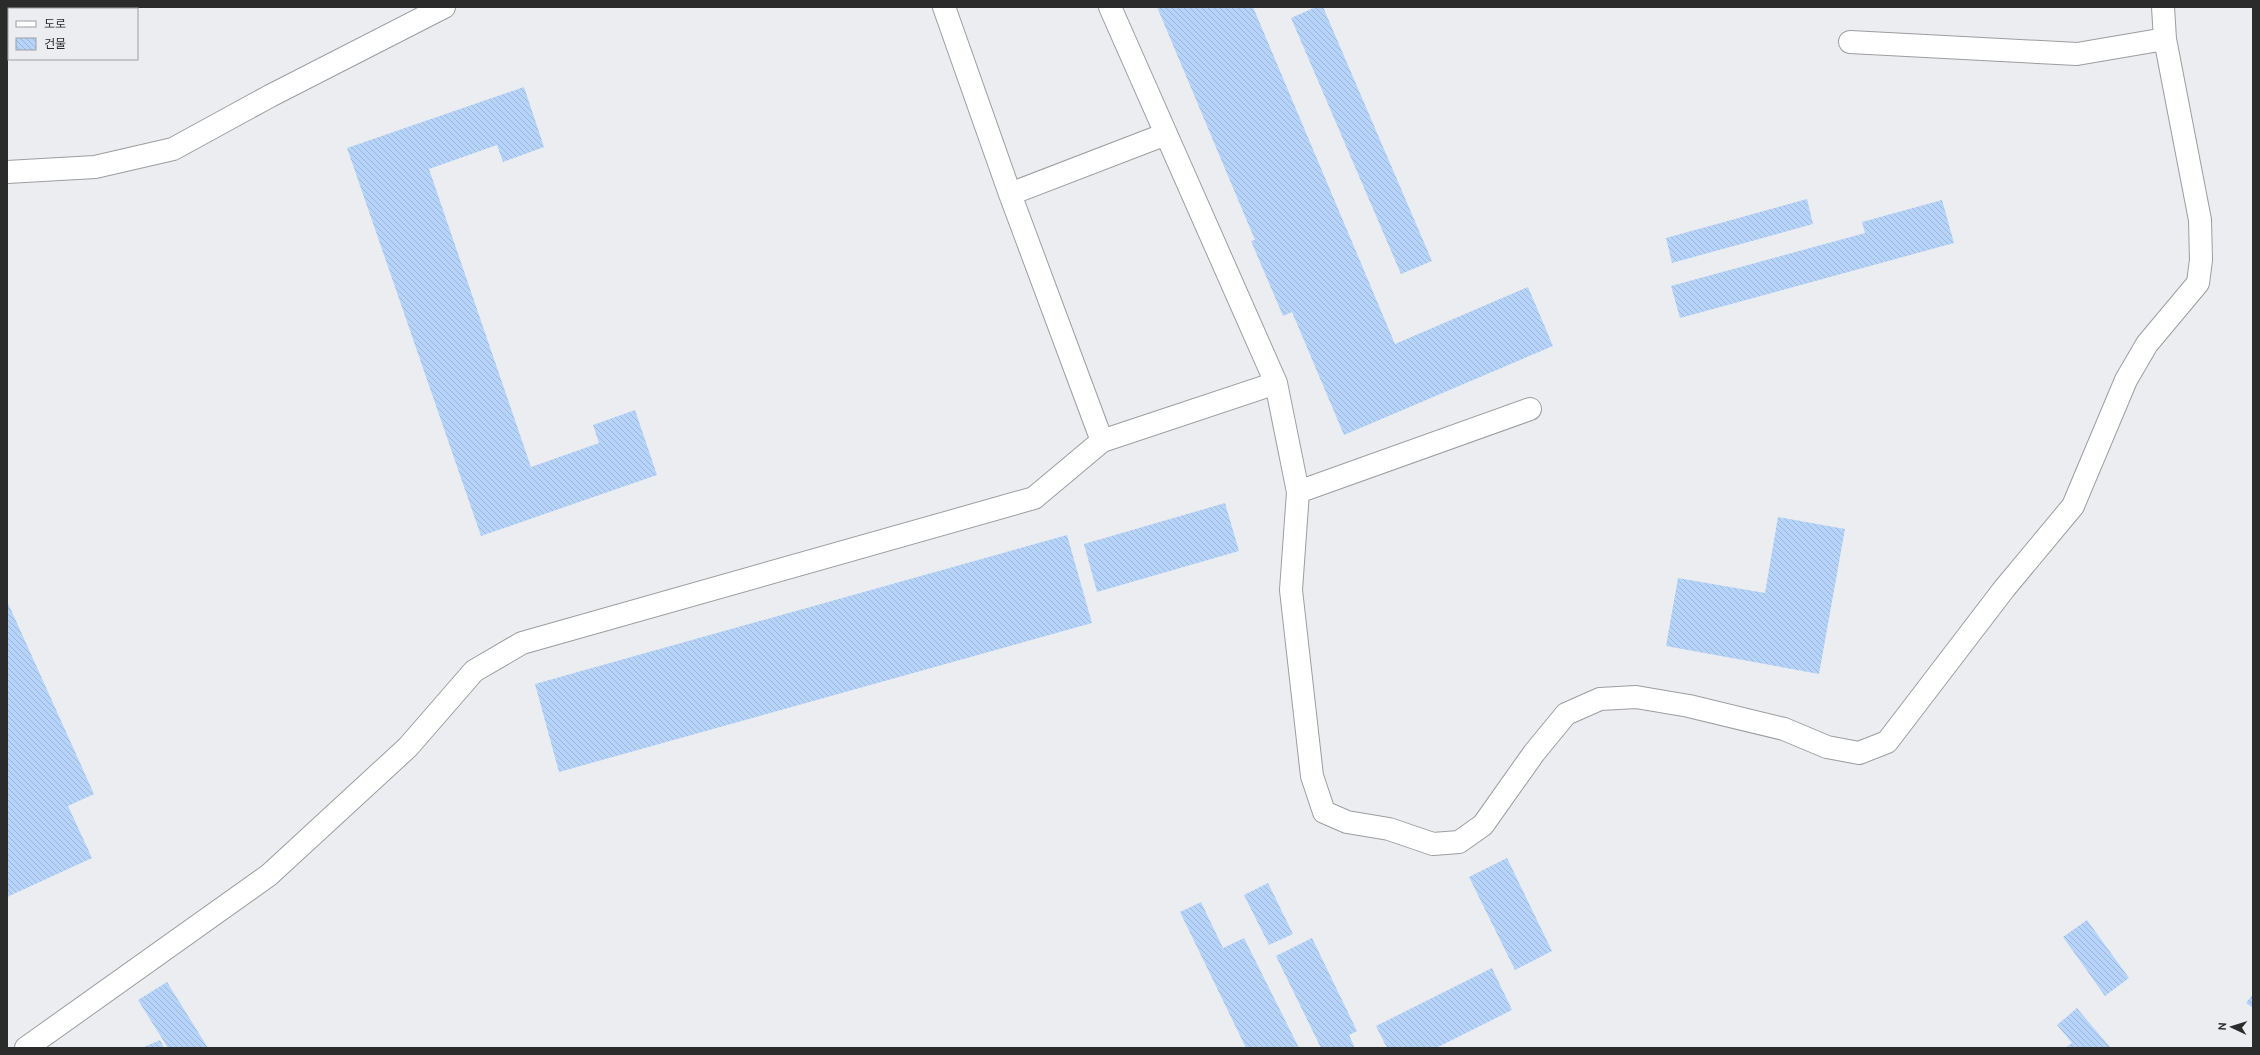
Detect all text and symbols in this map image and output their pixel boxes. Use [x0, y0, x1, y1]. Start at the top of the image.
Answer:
legend [8, 8, 138, 60]
text: 도로 [44, 17, 66, 30]
text: 건물 [44, 37, 66, 50]
north arrow [2212, 1007, 2252, 1047]
text: N [2216, 1022, 2228, 1031]

